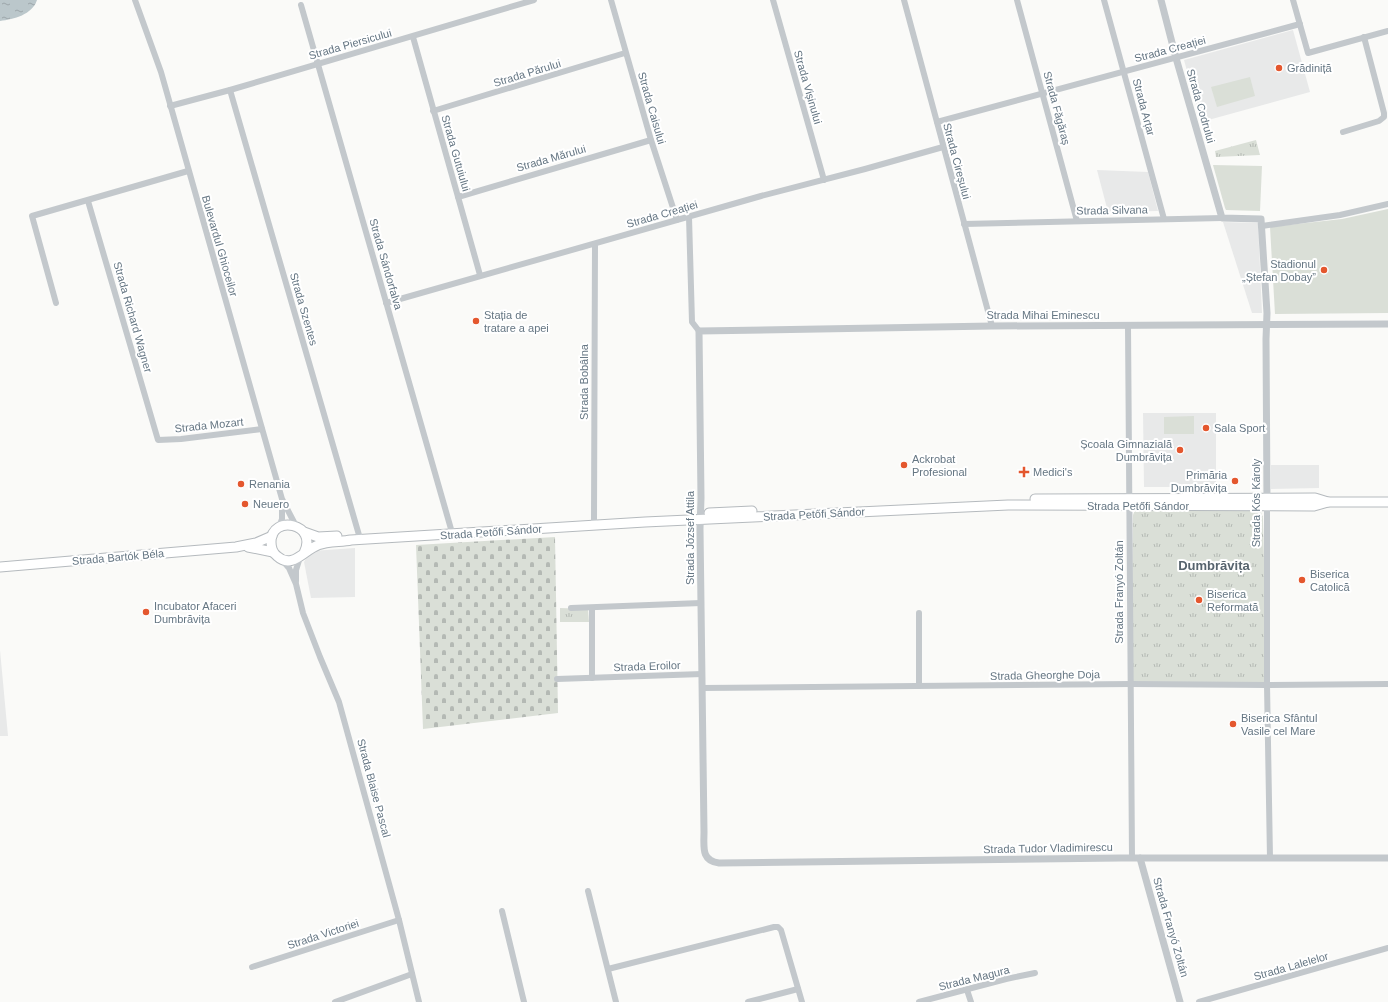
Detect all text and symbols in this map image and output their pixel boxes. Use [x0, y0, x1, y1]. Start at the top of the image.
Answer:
street label: Strada Piersicului [307, 26, 393, 62]
street label: Strada Creației [1133, 34, 1207, 64]
street label: Strada Vișinului [792, 49, 824, 125]
street label: Strada Părului [492, 57, 562, 89]
place label: Grădiniță [1287, 62, 1333, 74]
marker: Grădiniță [1274, 63, 1284, 73]
street label: Strada Codrului [1185, 68, 1217, 144]
street label: Strada Caisului [636, 70, 668, 146]
street label: Strada Făgăraș [1041, 70, 1073, 147]
street label: Strada Arțar [1131, 77, 1157, 137]
street label: Strada Gutuiului [439, 113, 473, 193]
street label: Strada Cireșului [941, 122, 973, 200]
street label: Strada Mărului [515, 142, 587, 174]
street label: Bulevardul Ghioceilor [200, 194, 240, 298]
street label: Strada Creației [625, 198, 699, 230]
street label: Strada Silvana [1076, 203, 1149, 217]
street label: Strada Sándorfalva [367, 217, 405, 312]
place label: Stadionul „Ștefan Dobay” [1242, 258, 1316, 283]
street label: Strada Richard Wagner [111, 260, 155, 374]
marker: Stadionul „Ștefan Dobay” [1319, 265, 1329, 275]
street label: Strada Szentes [288, 271, 320, 347]
place label: Stația de tratare a apei [484, 309, 549, 334]
street label: Strada Mihai Eminescu [986, 309, 1100, 321]
marker: Stația de tratare a apei [471, 316, 481, 326]
street label: Strada Bobâlna [578, 343, 590, 420]
street label: Strada Mozart [174, 415, 244, 435]
place label: Sala Sport [1214, 422, 1265, 434]
marker: Sala Sport [1201, 423, 1211, 433]
place label: Școala Gimnazială Dumbrăvița [1080, 438, 1173, 463]
marker: Școala Gimnazială Dumbrăvița [1175, 445, 1185, 455]
place label: Ackrobat Profesional [912, 453, 967, 478]
street label: Strada Kós Károly [1250, 458, 1262, 547]
marker: Ackrobat Profesional [899, 460, 909, 470]
marker: Medici's [1018, 466, 1030, 478]
place label: Medici's [1033, 466, 1073, 478]
place label: Primăria Dumbrăvița [1171, 469, 1228, 494]
marker: Primăria Dumbrăvița [1230, 476, 1240, 486]
place label: Renania [249, 478, 291, 490]
marker: Renania [236, 479, 246, 489]
street label: Strada József Attila [684, 490, 696, 585]
place label: Neuero [253, 498, 289, 510]
marker: Neuero [240, 499, 250, 509]
street label: Strada Petőfi Sándor [1087, 500, 1189, 512]
street label: Strada Petőfi Sándor [763, 505, 866, 523]
street label: Strada Petőfi Sándor [440, 522, 543, 542]
street label: Strada Franyó Zoltán [1113, 540, 1125, 644]
street label: Strada Bartók Béla [71, 547, 165, 567]
district label: Dumbrăvița [1178, 558, 1251, 573]
place label: Biserica Catolică [1310, 568, 1351, 593]
marker: Biserica Catolică [1297, 575, 1307, 585]
place label: Biserica Reformată [1207, 588, 1259, 613]
marker: Biserica Reformată [1194, 595, 1204, 605]
place label: Incubator Afaceri Dumbrăvița [154, 600, 237, 625]
marker: Incubator Afaceri Dumbrăvița [141, 607, 151, 617]
street label: Strada Eroilor [613, 659, 681, 673]
street label: Strada Gheorghe Doja [990, 668, 1101, 682]
place label: Biserica Sfântul Vasile cel Mare [1241, 712, 1317, 737]
marker: Biserica Sfântul Vasile cel Mare [1228, 719, 1238, 729]
street label: Strada Blaise Pascal [355, 737, 393, 839]
street label: Strada Tudor Vladimirescu [983, 841, 1113, 855]
street label: Strada Franyó Zoltán [1151, 876, 1191, 978]
street label: Strada Victoriei [286, 917, 360, 951]
street label: Strada Lalelelor [1252, 950, 1330, 982]
street label: Strada Magura [937, 963, 1012, 993]

